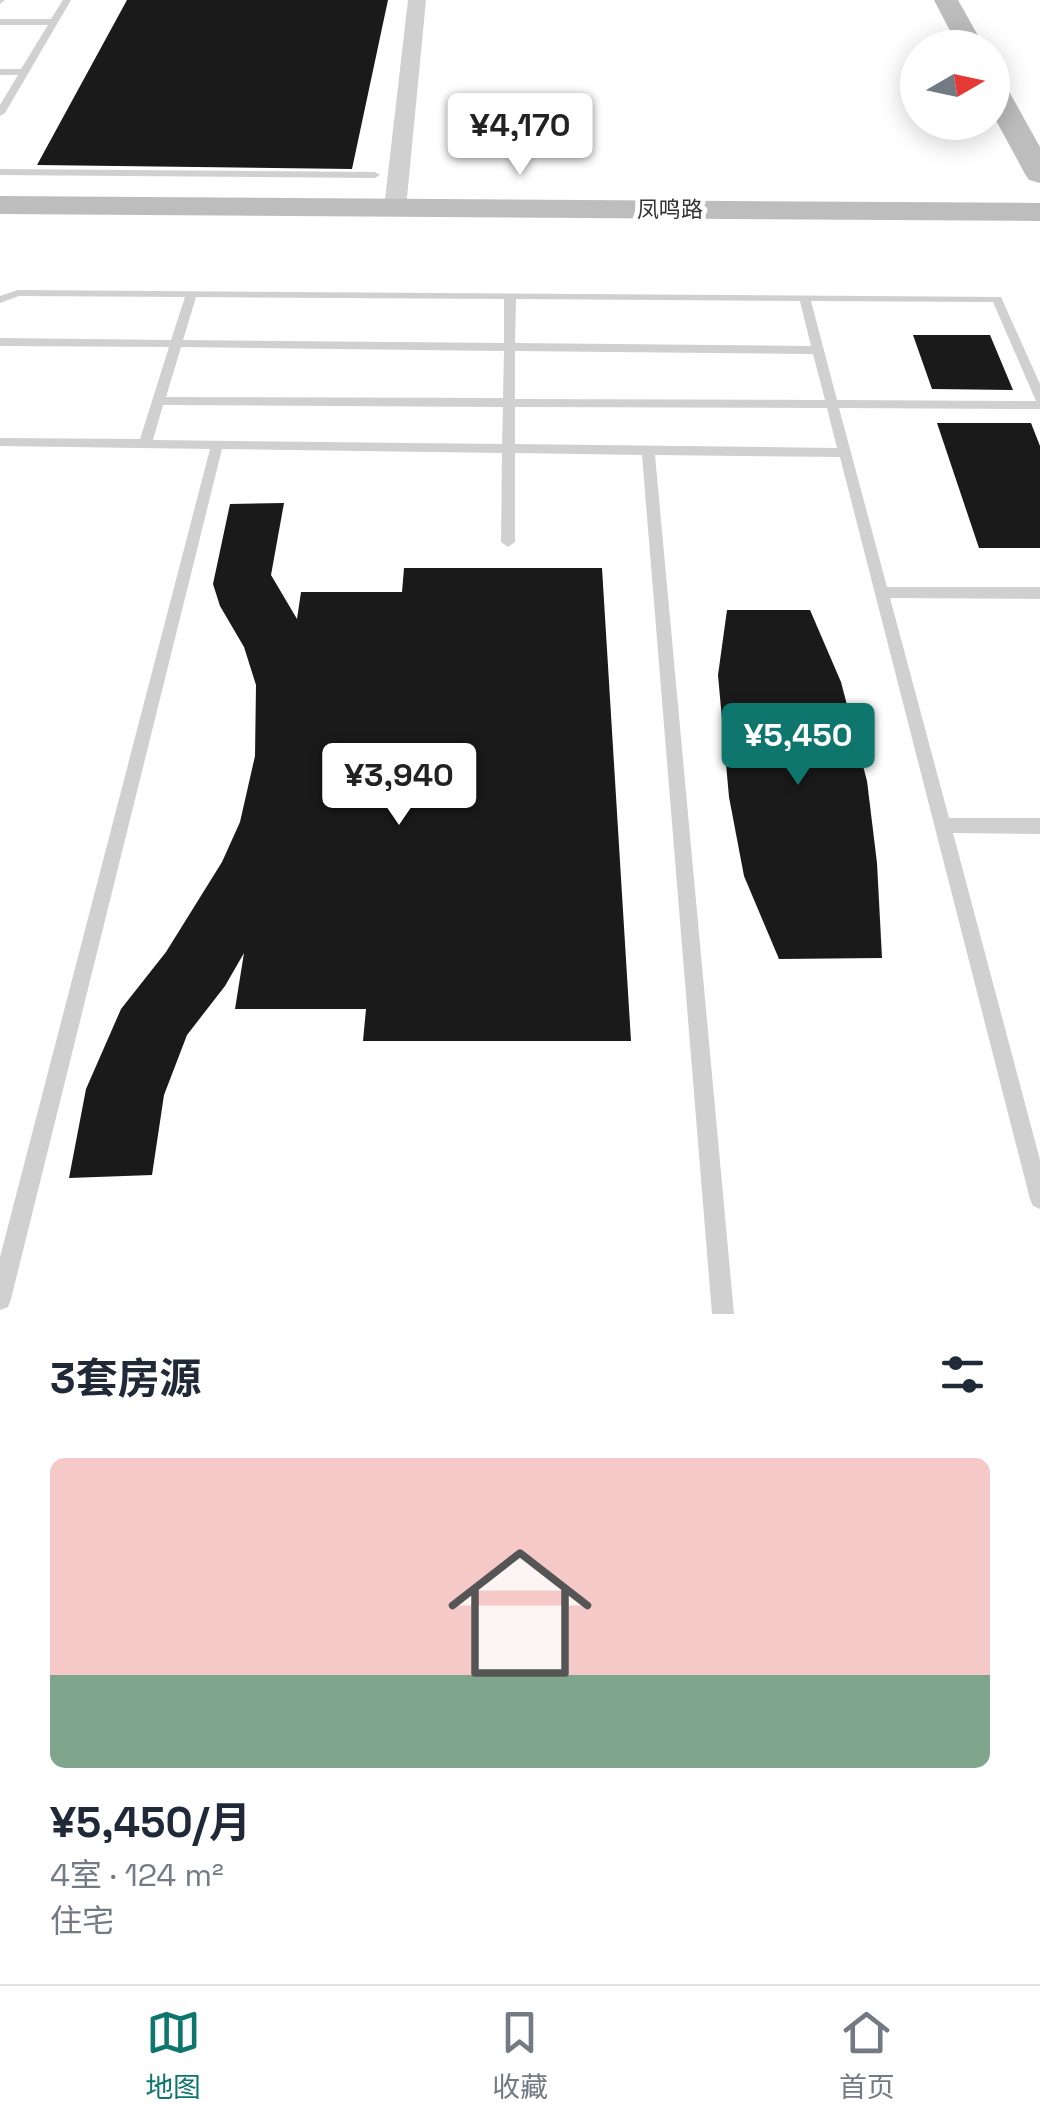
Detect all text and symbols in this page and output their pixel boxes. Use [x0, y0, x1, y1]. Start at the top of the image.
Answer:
north arrow [900, 30, 1010, 140]
map controls [900, 30, 1010, 140]
pin: ¥4,170 [439, 93, 601, 178]
text: ¥4,170 [470, 105, 570, 145]
street label: 凤鸣路 [637, 195, 703, 223]
pin: ¥5,450 [717, 703, 879, 788]
text: ¥5,450 [744, 715, 852, 755]
pin: ¥3,940 [318, 743, 480, 828]
text: ¥3,940 [344, 755, 454, 795]
icon: filters [935, 1347, 990, 1402]
text: 3套房源 [50, 1352, 202, 1405]
icon: home [430, 1523, 610, 1703]
text: ¥5,450/月 [50, 1796, 251, 1849]
text: 4室 · 124 m² [50, 1855, 224, 1895]
text: 住宅 [50, 1901, 114, 1941]
tab: 地图 [145, 2005, 201, 2105]
tab: 收藏 [492, 2005, 548, 2105]
tab: 首页 [839, 2005, 895, 2105]

